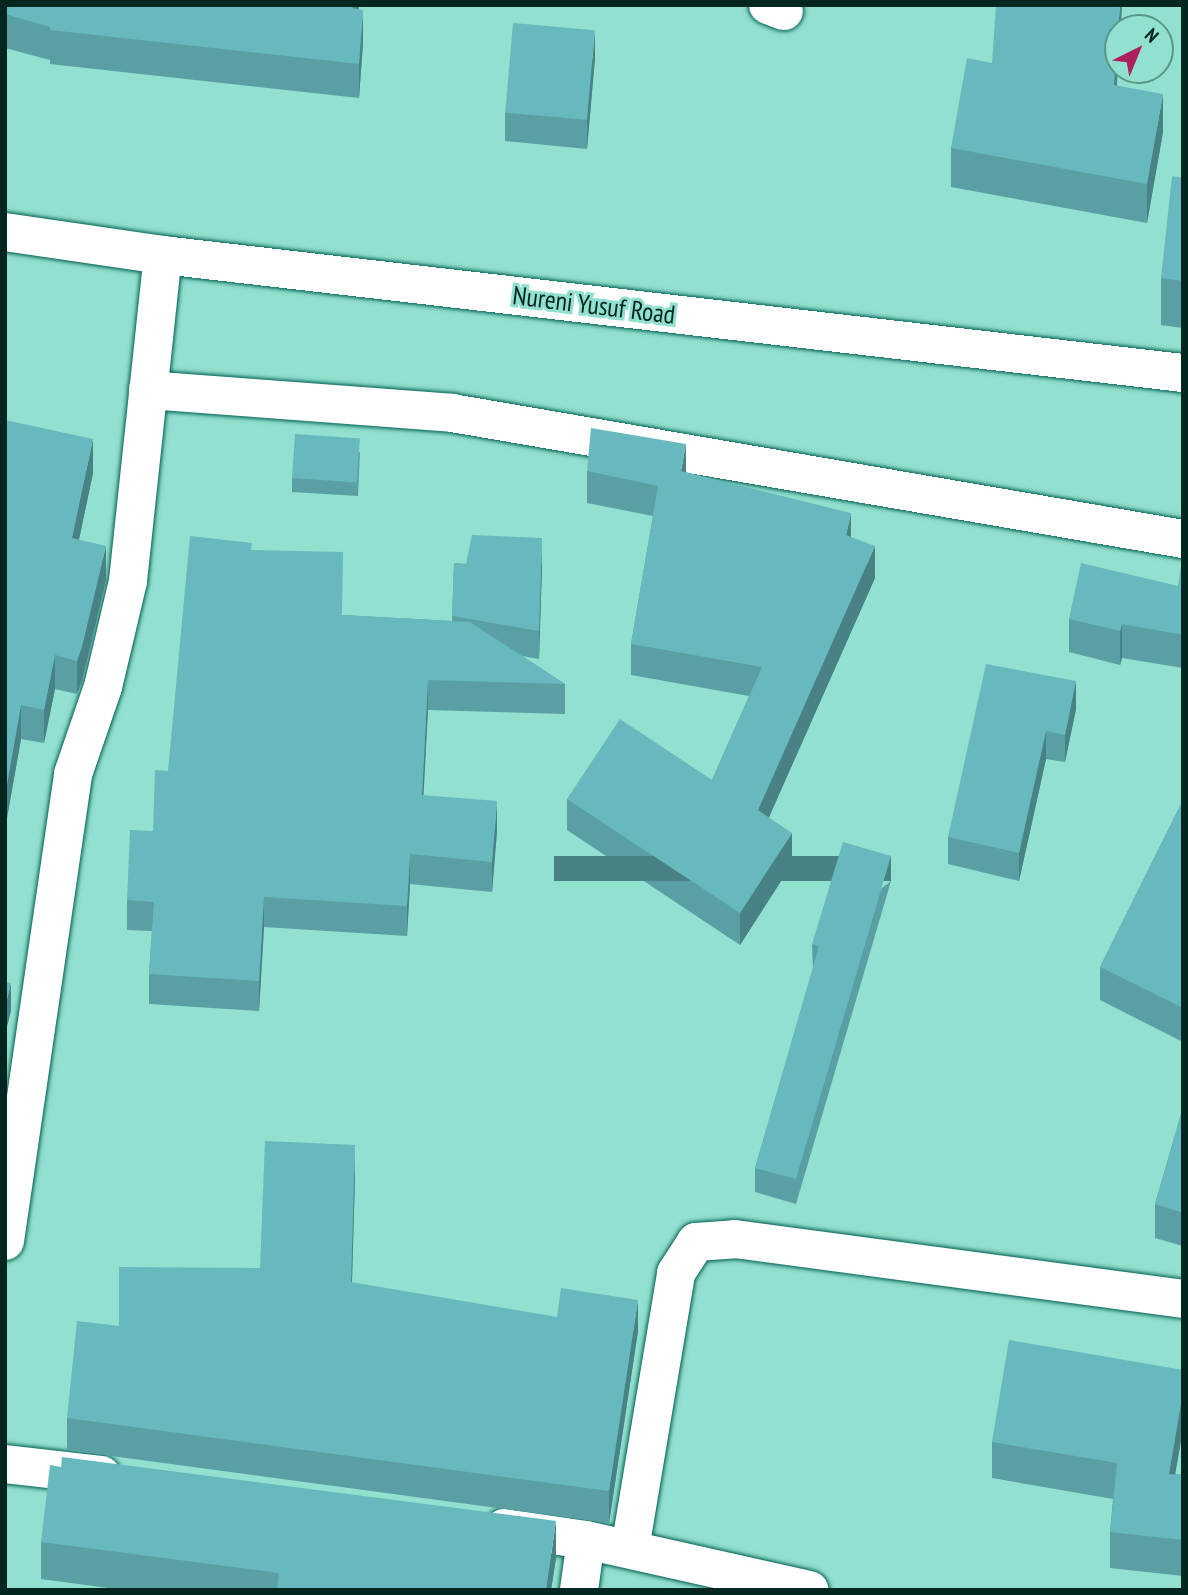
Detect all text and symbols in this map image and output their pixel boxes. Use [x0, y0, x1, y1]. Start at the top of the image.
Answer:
north arrow [1104, 14, 1174, 84]
text: N [1140, 23, 1164, 47]
street label: Nureni Yusuf Road [511, 280, 677, 330]

